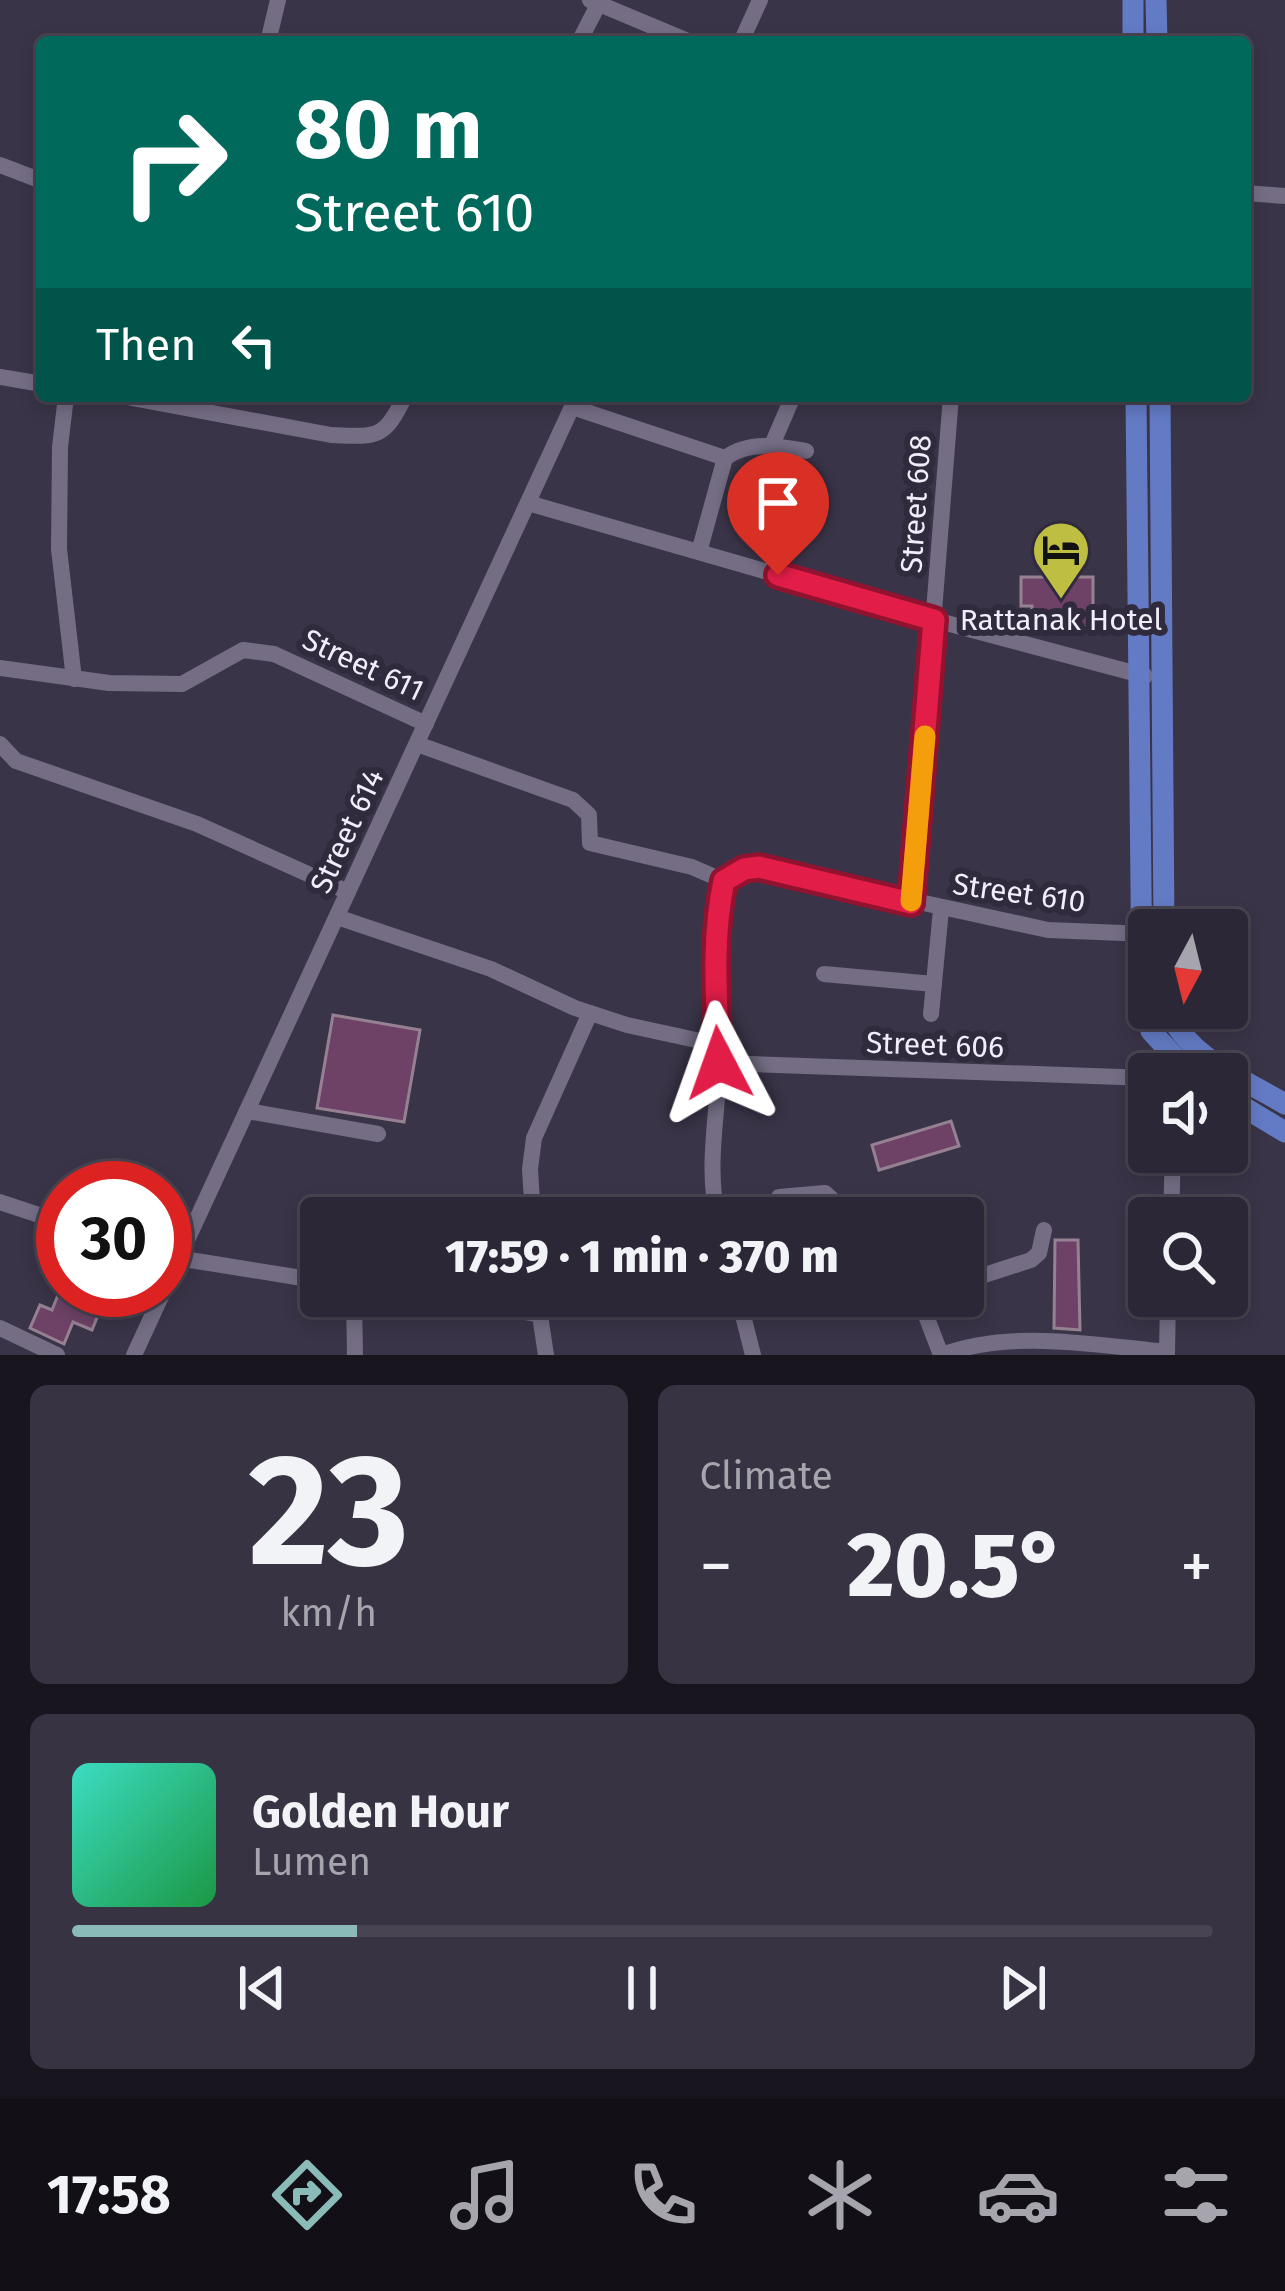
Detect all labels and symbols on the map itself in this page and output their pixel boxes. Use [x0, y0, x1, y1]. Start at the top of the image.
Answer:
street label: Street 608 [893, 434, 939, 574]
pin [727, 452, 829, 575]
hotel icon: Rattanak Hotel [1030, 519, 1092, 601]
place label: Rattanak Hotel [960, 602, 1163, 638]
street label: Street 611 [297, 621, 429, 709]
street label: Street 614 [303, 763, 391, 899]
street label: Street 610 [950, 866, 1088, 920]
north arrow [1128, 909, 1248, 1029]
position arrow [656, 1000, 782, 1126]
street label: Street 606 [865, 1025, 1005, 1065]
speed limit sign: 30 [36, 1161, 192, 1317]

